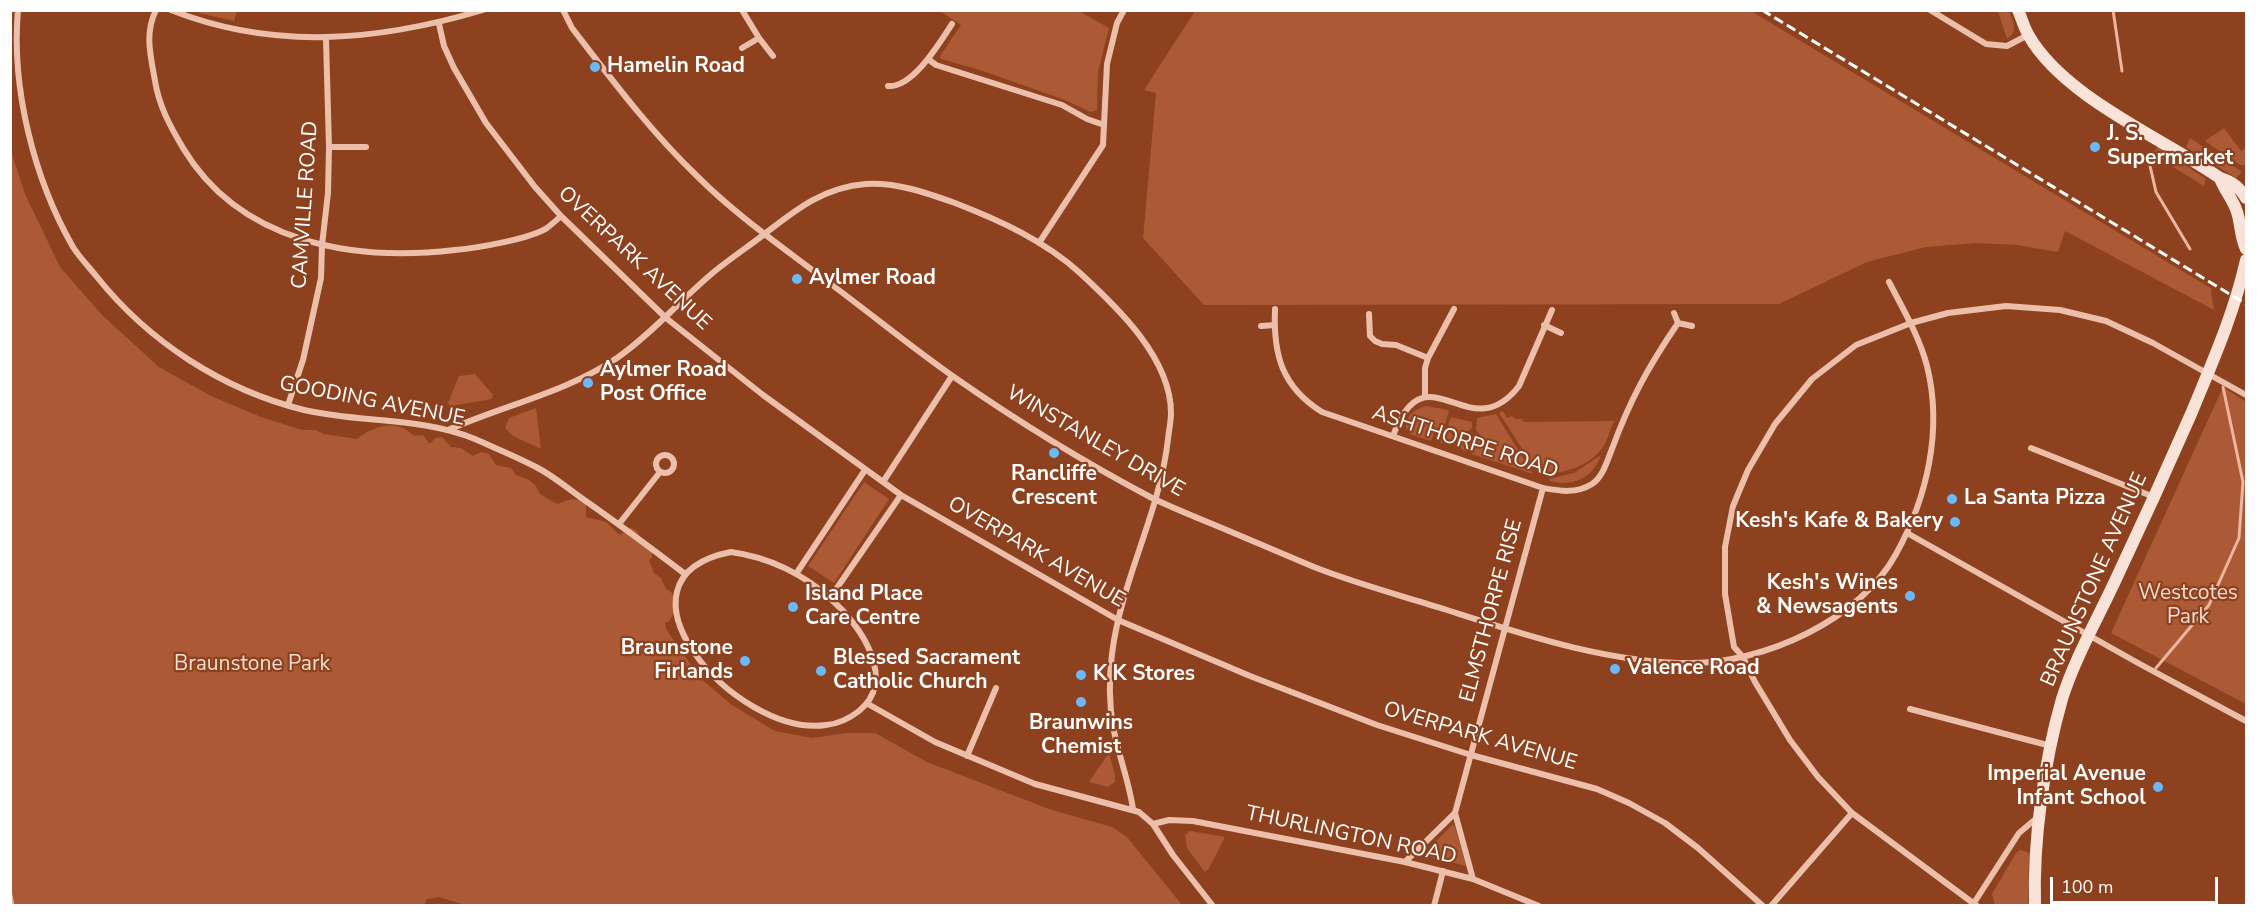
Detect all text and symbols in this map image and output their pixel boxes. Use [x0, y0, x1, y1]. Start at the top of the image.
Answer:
place label: Hamelin Road [607, 54, 745, 80]
marker: Hamelin Road [588, 60, 602, 74]
street label: CAMVILLE ROAD [288, 120, 324, 290]
place label: J. S. Supermarket [2107, 122, 2233, 172]
marker: J. S. Supermarket [2088, 140, 2102, 154]
street label: OVERPARK AVENUE [552, 182, 716, 336]
place label: Aylmer Road [809, 266, 936, 292]
marker: Aylmer Road [790, 272, 804, 286]
place label: Aylmer Road Post Office [600, 358, 727, 408]
street label: GOODING AVENUE [277, 372, 467, 432]
marker: Aylmer Road Post Office [581, 376, 595, 390]
street label: WINSTANLEY DRIVE [1001, 381, 1189, 503]
street label: ASHTHORPE ROAD [1369, 401, 1561, 485]
marker: Rancliffe Crescent [1047, 446, 1061, 460]
place label: Rancliffe Crescent [1011, 462, 1097, 512]
street label: BRAUNSTONE AVENUE [2036, 469, 2154, 691]
place label: La Santa Pizza [1964, 486, 2106, 512]
street label: OVERPARK AVENUE [943, 492, 1129, 614]
marker: La Santa Pizza [1945, 492, 1959, 506]
place label: Kesh's Kafe & Bakery [1735, 509, 1943, 535]
marker: Kesh's Kafe & Bakery [1948, 515, 1962, 529]
street label: ELMSTHORPE RISE [1455, 517, 1529, 705]
place label: Kesh's Wines & Newsagents [1756, 571, 1898, 621]
park label: Westcotes Park [2138, 581, 2238, 631]
place label: Island Place Care Centre [805, 582, 923, 632]
marker: Kesh's Wines & Newsagents [1903, 589, 1917, 603]
marker: Island Place Care Centre [786, 600, 800, 614]
place label: Braunstone Firlands [621, 636, 733, 686]
place label: Blessed Sacrament Catholic Church [833, 646, 1020, 696]
park label: Braunstone Park [174, 652, 330, 678]
marker: Braunstone Firlands [738, 654, 752, 668]
place label: Valence Road [1627, 656, 1760, 682]
place label: K K Stores [1093, 662, 1195, 688]
marker: Valence Road [1608, 662, 1622, 676]
marker: Blessed Sacrament Catholic Church [814, 664, 828, 678]
marker: K K Stores [1074, 668, 1088, 682]
marker: Braunwins Chemist [1074, 695, 1088, 709]
street label: OVERPARK AVENUE [1380, 697, 1580, 777]
place label: Braunwins Chemist [1029, 711, 1133, 761]
place label: Imperial Avenue Infant School [1987, 762, 2146, 812]
marker: Imperial Avenue Infant School [2151, 780, 2165, 794]
street label: THURLINGTON ROAD [1243, 801, 1459, 871]
scale bar [2053, 865, 2221, 903]
text: 100 m [2061, 875, 2113, 899]

